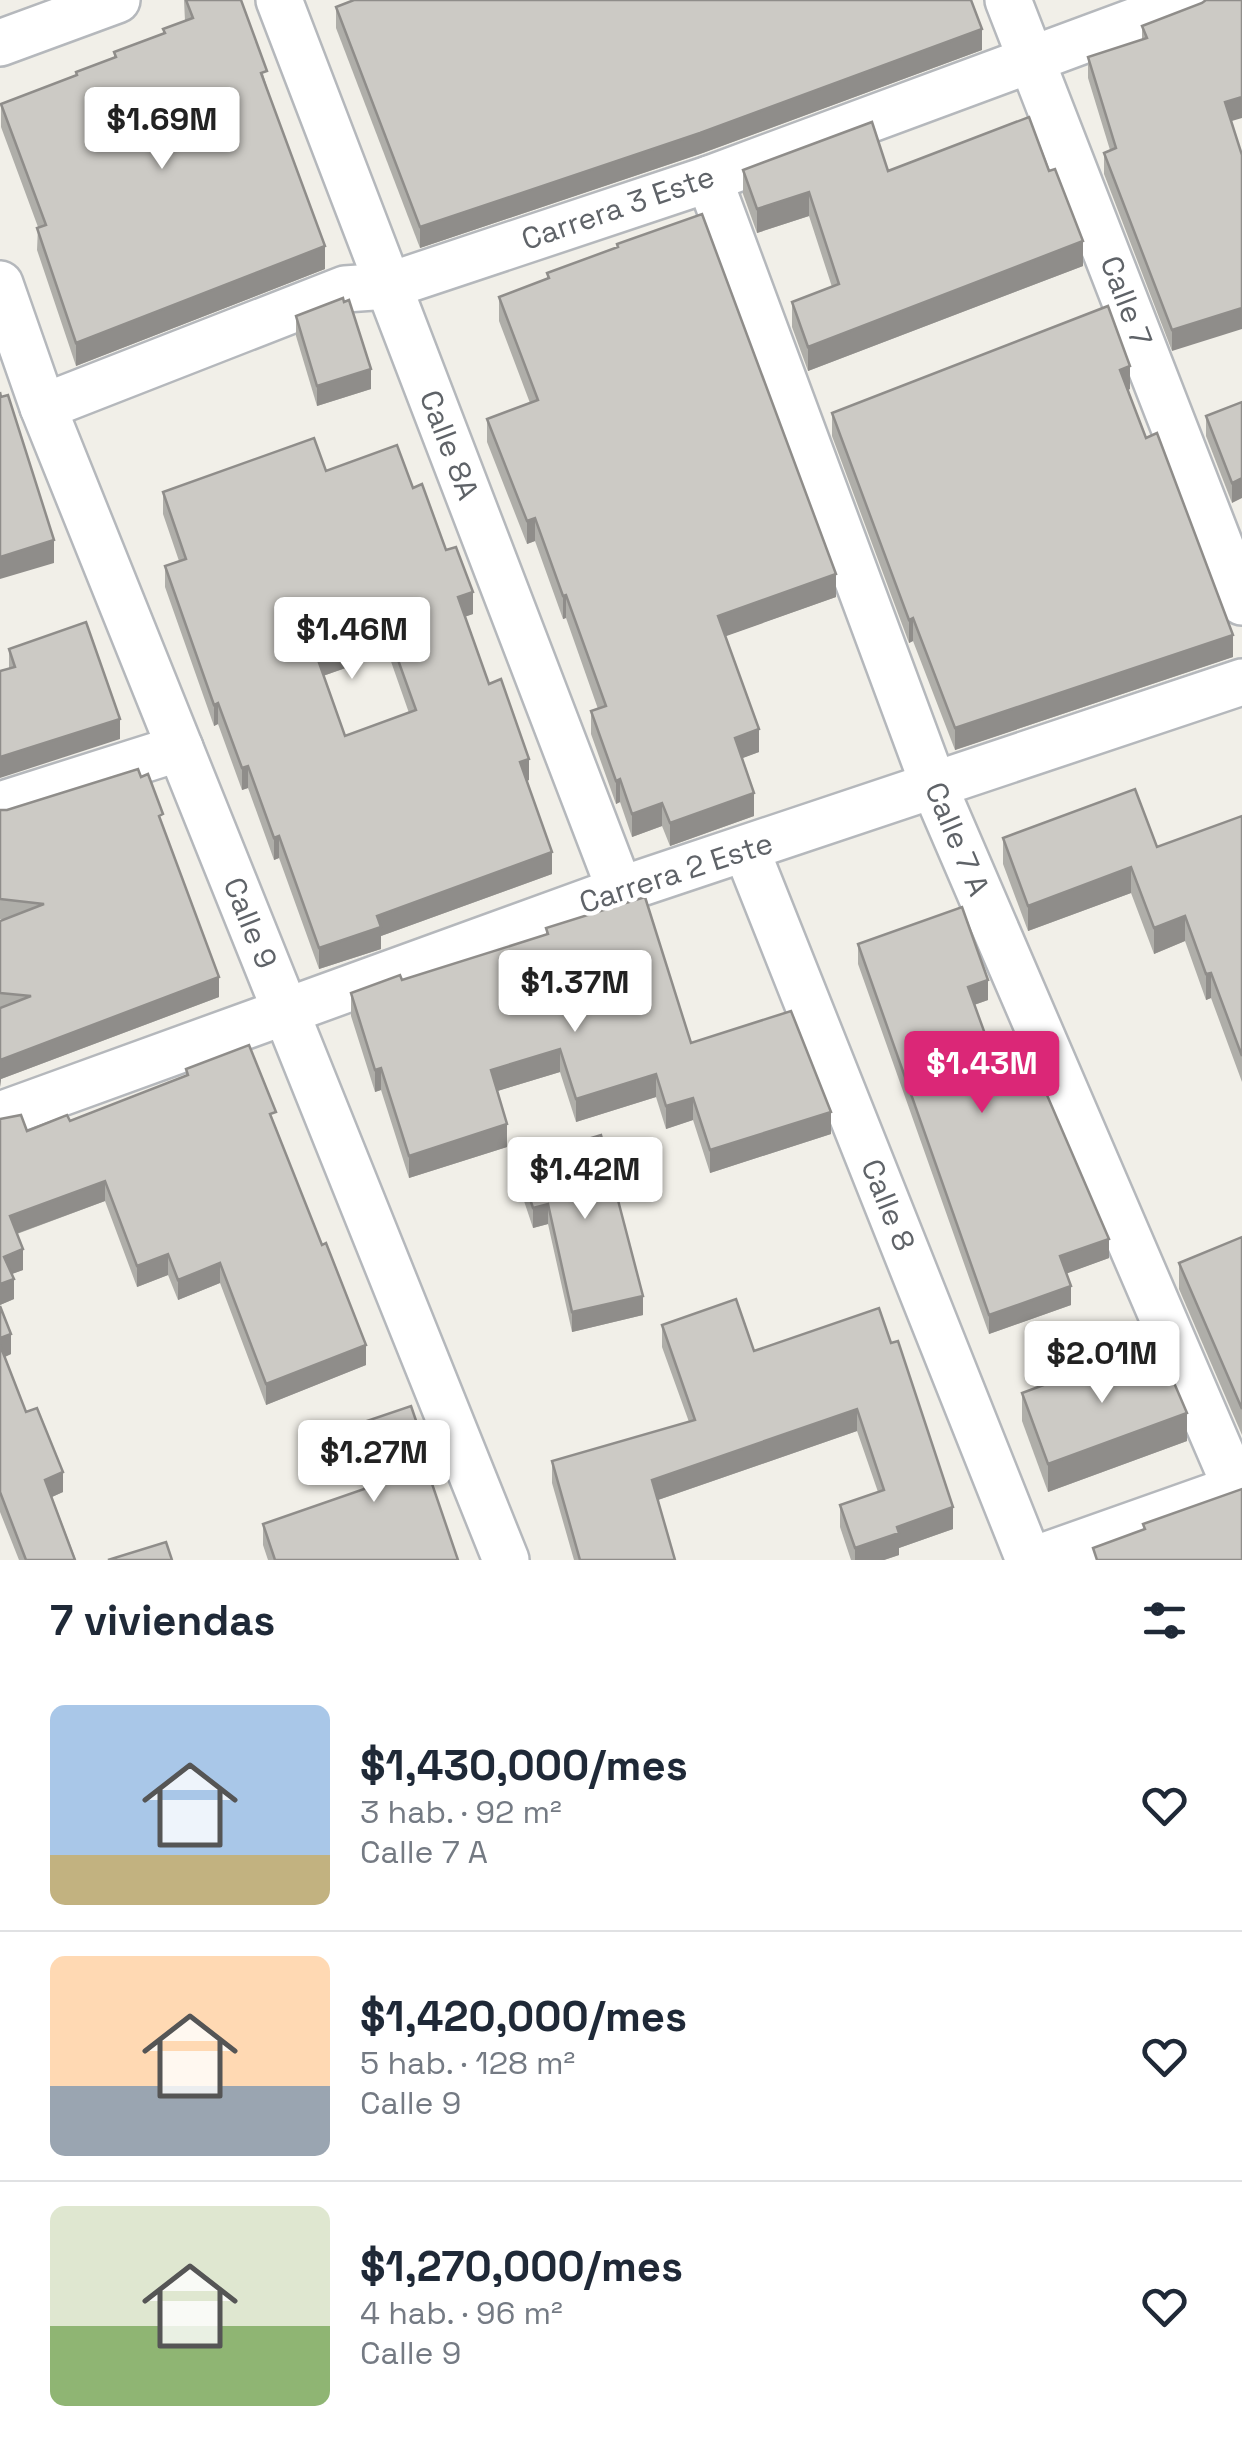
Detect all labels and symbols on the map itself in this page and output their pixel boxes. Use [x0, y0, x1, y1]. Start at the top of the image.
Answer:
pin: $1.69M [81, 87, 243, 172]
street label: Carrera 3 Este [516, 156, 719, 259]
street label: Calle 7 [1091, 250, 1161, 352]
street label: Calle 8A [411, 384, 488, 505]
pin: $1.46M [271, 597, 433, 682]
street label: Calle 7 A [916, 776, 999, 902]
street label: Carrera 2 Este [574, 823, 778, 922]
street label: Calle 9 [215, 871, 286, 974]
pin: $1.37M [494, 950, 656, 1035]
pin: $1.43M [901, 1031, 1063, 1116]
pin: $1.42M [504, 1137, 666, 1222]
street label: Calle 8 [853, 1153, 924, 1256]
pin: $2.01M [1021, 1321, 1183, 1406]
pin: $1.27M [293, 1420, 455, 1505]

